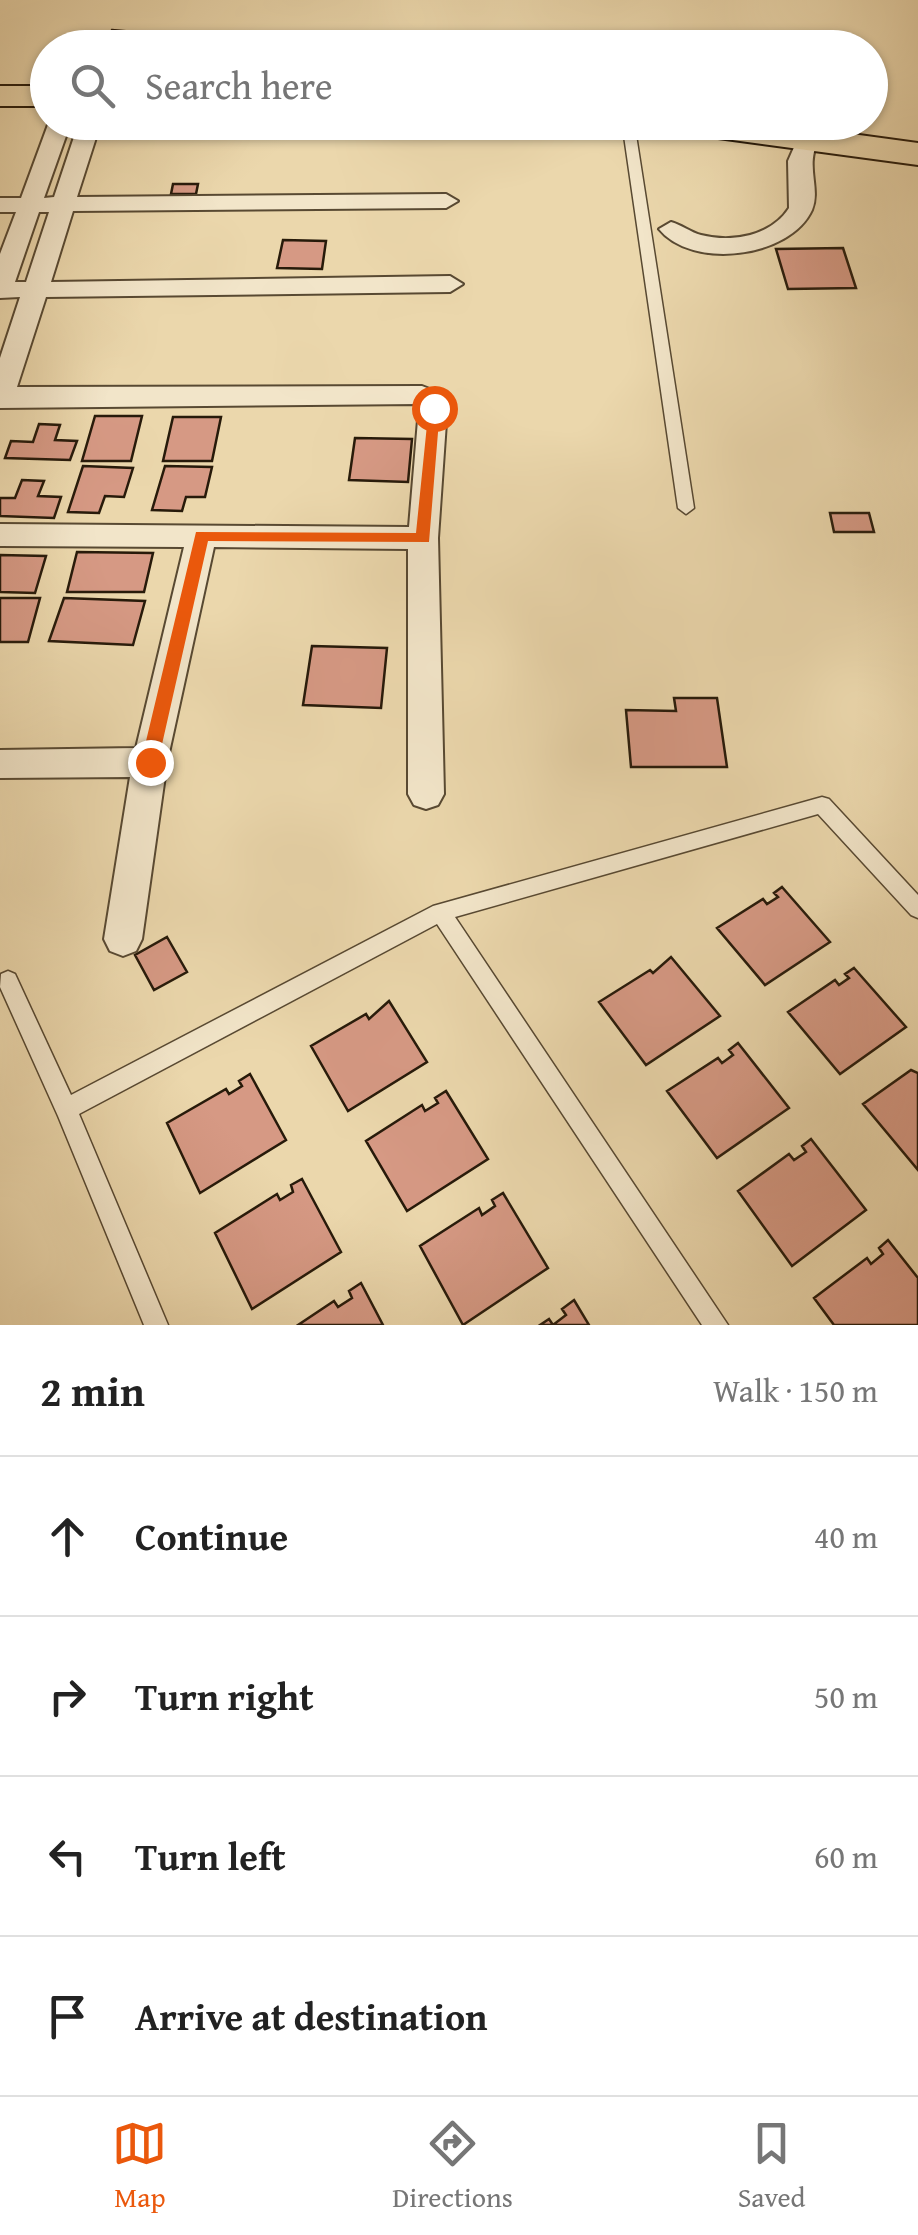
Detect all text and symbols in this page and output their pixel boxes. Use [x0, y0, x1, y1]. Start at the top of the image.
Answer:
search box [30, 30, 888, 140]
text: Search here [145, 57, 333, 113]
icon: search [65, 58, 120, 113]
route start [412, 386, 458, 432]
route end [128, 740, 174, 786]
text: 2 min [40, 1360, 145, 1421]
text: Walk · 150 m [713, 1367, 878, 1414]
text: Continue [135, 1508, 288, 1564]
icon: ahead [40, 1509, 95, 1564]
text: 40 m [814, 1513, 878, 1560]
text: Turn right [135, 1668, 314, 1724]
icon: right [40, 1669, 95, 1724]
text: 50 m [814, 1673, 878, 1720]
text: Turn left [135, 1828, 286, 1884]
icon: left [40, 1829, 95, 1884]
text: 60 m [814, 1833, 878, 1880]
text: Arrive at destination [135, 1988, 488, 2044]
icon: arrive [40, 1989, 95, 2044]
tab: Map [112, 2116, 167, 2217]
tab: Directions [392, 2116, 513, 2217]
tab: Saved [738, 2116, 806, 2217]

